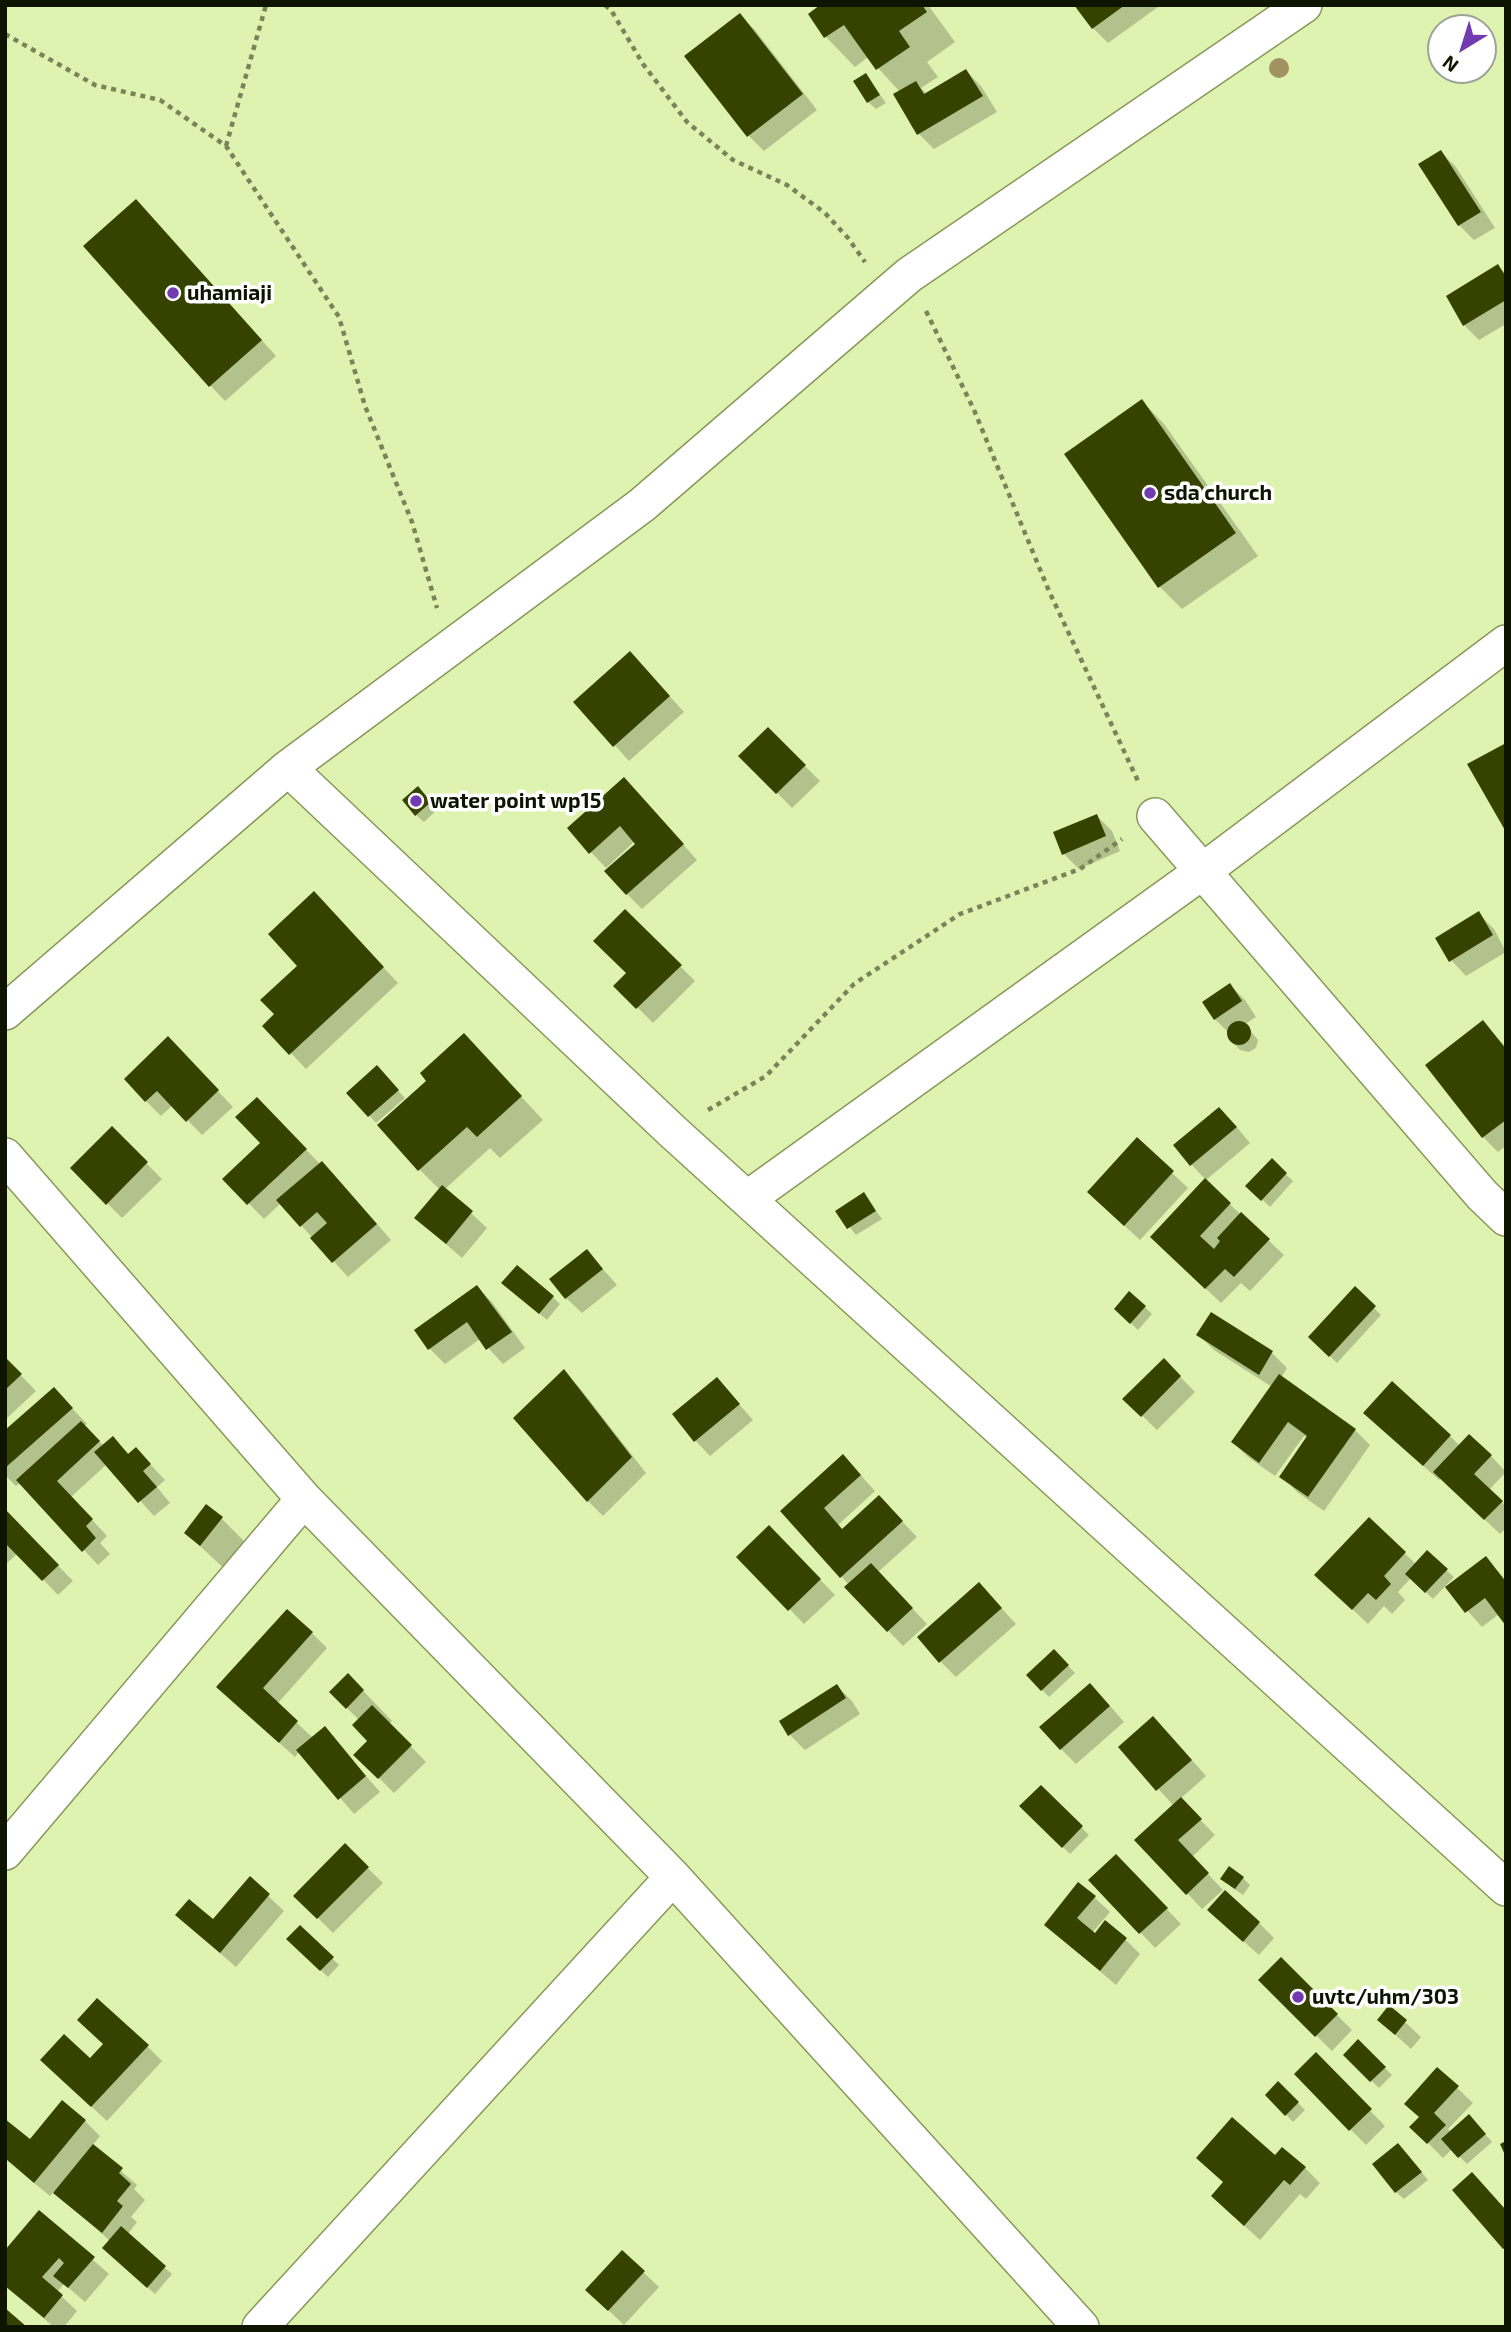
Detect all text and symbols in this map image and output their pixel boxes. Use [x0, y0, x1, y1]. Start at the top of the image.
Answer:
north arrow [1427, 14, 1497, 84]
text: N [1438, 51, 1462, 78]
place label: uhamiaji [187, 280, 272, 306]
marker: uhamiaji [165, 285, 181, 301]
place label: sda church [1164, 480, 1272, 506]
marker: sda church [1142, 485, 1158, 501]
place label: water point wp15 [430, 788, 601, 814]
marker: water point wp15 [408, 793, 424, 809]
place label: uvtc/uhm/303 [1312, 1984, 1459, 2010]
marker: uvtc/uhm/303 [1290, 1989, 1306, 2005]

